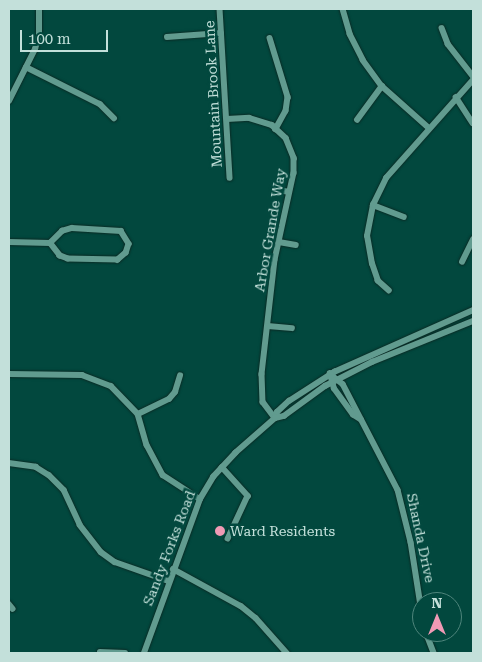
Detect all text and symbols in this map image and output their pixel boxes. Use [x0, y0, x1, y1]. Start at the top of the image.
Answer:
scale bar [22, 20, 110, 52]
street label: Mountain Brook Lane [201, 20, 225, 168]
text: 100 m [28, 30, 71, 48]
street label: Arbor Grande Way [251, 167, 289, 293]
street label: Sandy Forks Road [139, 488, 199, 608]
street label: Shanda Drive [403, 492, 439, 584]
place label: Ward Residents [230, 523, 335, 539]
marker: Ward Residents [214, 525, 226, 537]
north arrow [412, 592, 462, 642]
text: N [432, 595, 442, 611]

